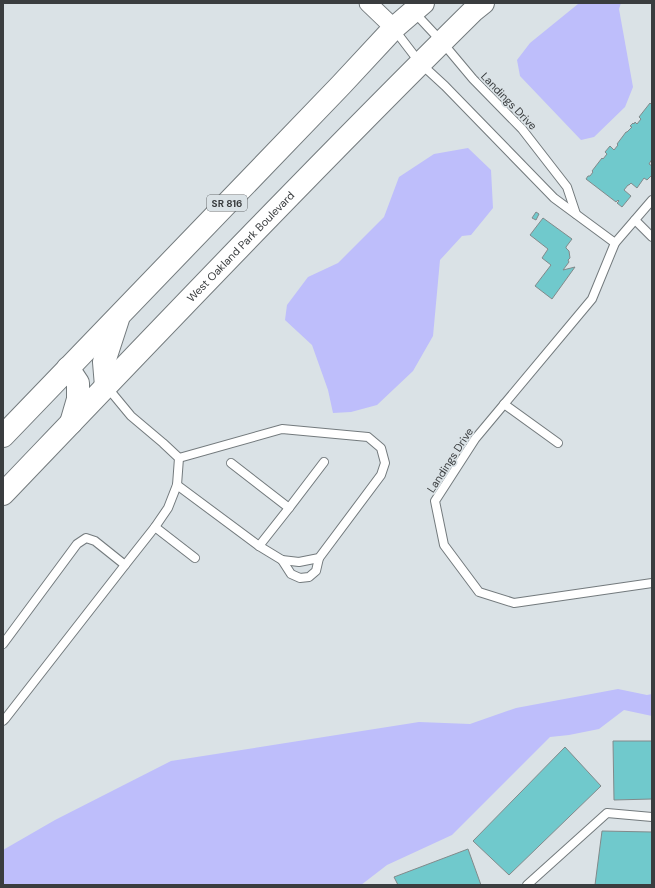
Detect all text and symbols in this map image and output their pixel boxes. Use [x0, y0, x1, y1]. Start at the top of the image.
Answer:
street label: Landings Drive [478, 69, 540, 133]
street label: West Oakland Park Boulevard [184, 188, 297, 305]
road number: SR 816 [207, 195, 247, 211]
street label: Landings Drive [424, 425, 476, 495]

